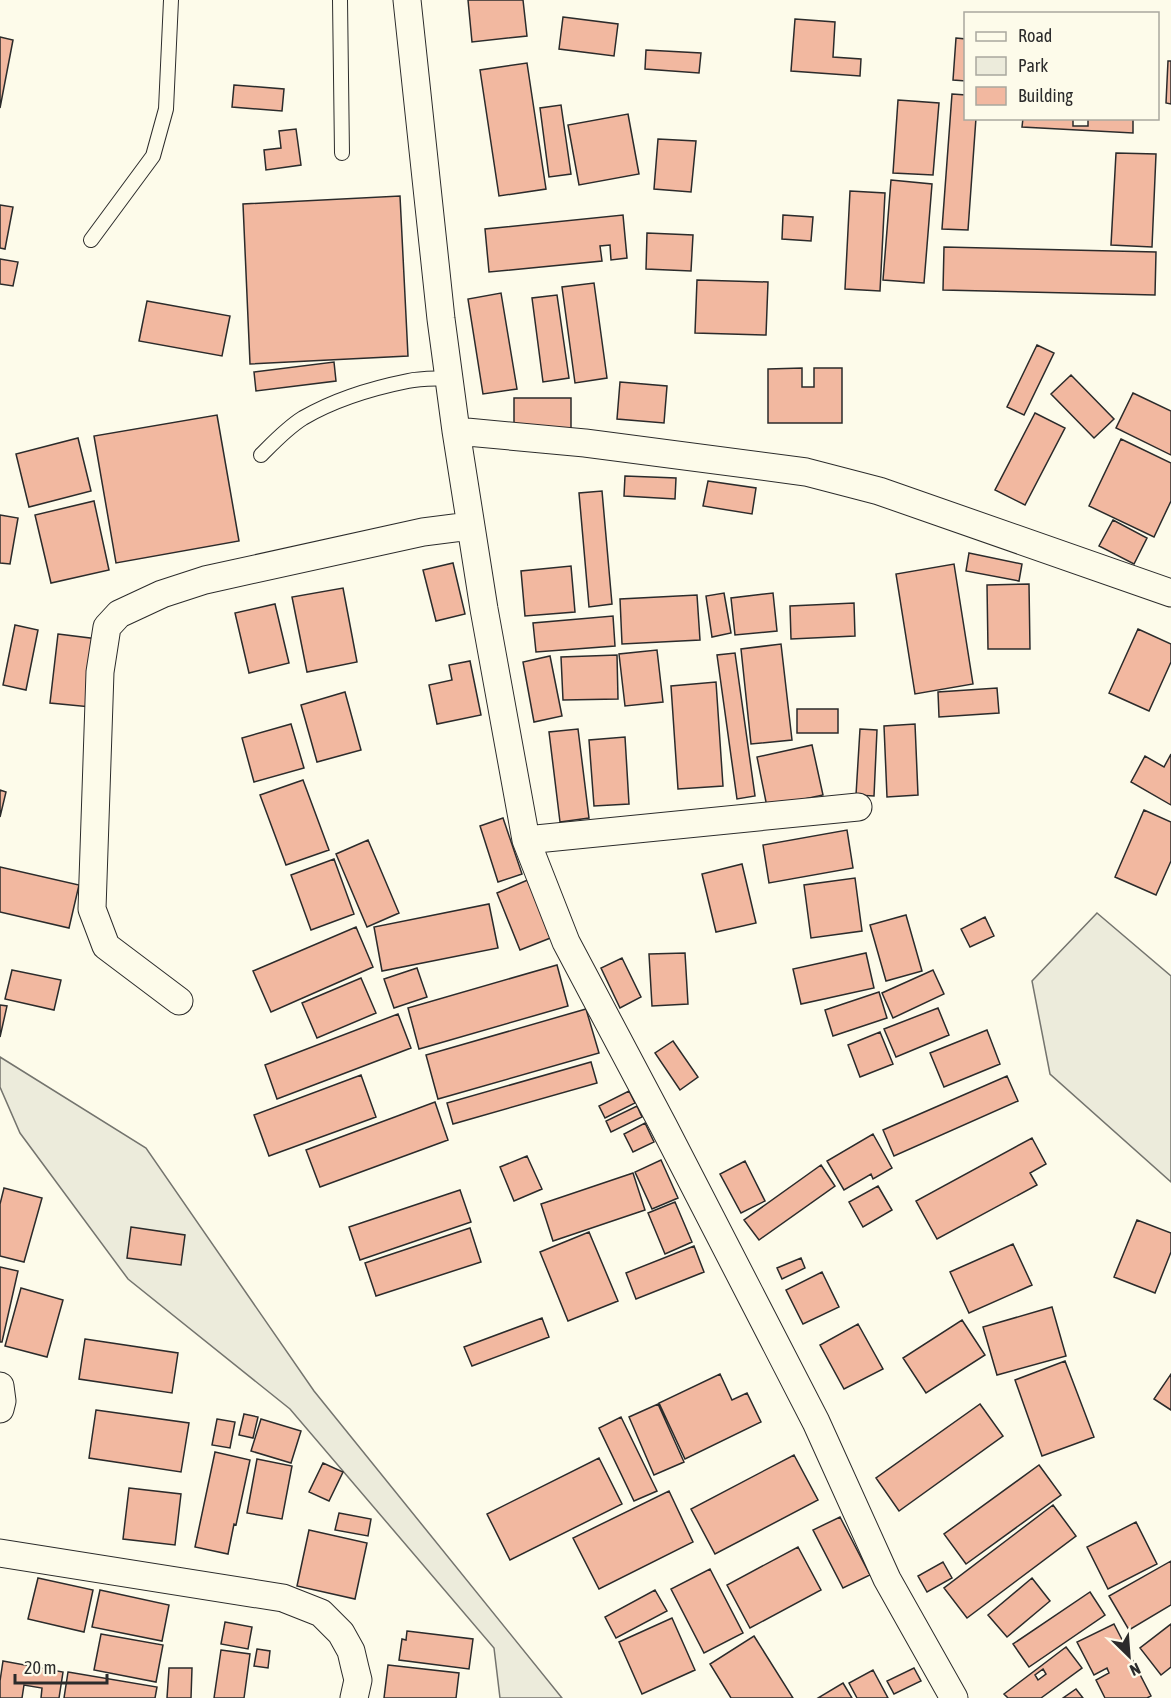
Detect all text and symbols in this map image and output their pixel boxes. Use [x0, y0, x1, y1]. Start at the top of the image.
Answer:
legend [964, 12, 1159, 120]
text: Road [1018, 25, 1052, 46]
text: Park [1018, 55, 1048, 76]
text: Building [1018, 85, 1073, 106]
north arrow [1099, 1626, 1159, 1686]
scale bar [15, 1647, 106, 1685]
text: 20 m [24, 1657, 56, 1678]
text: N [1127, 1659, 1143, 1680]

